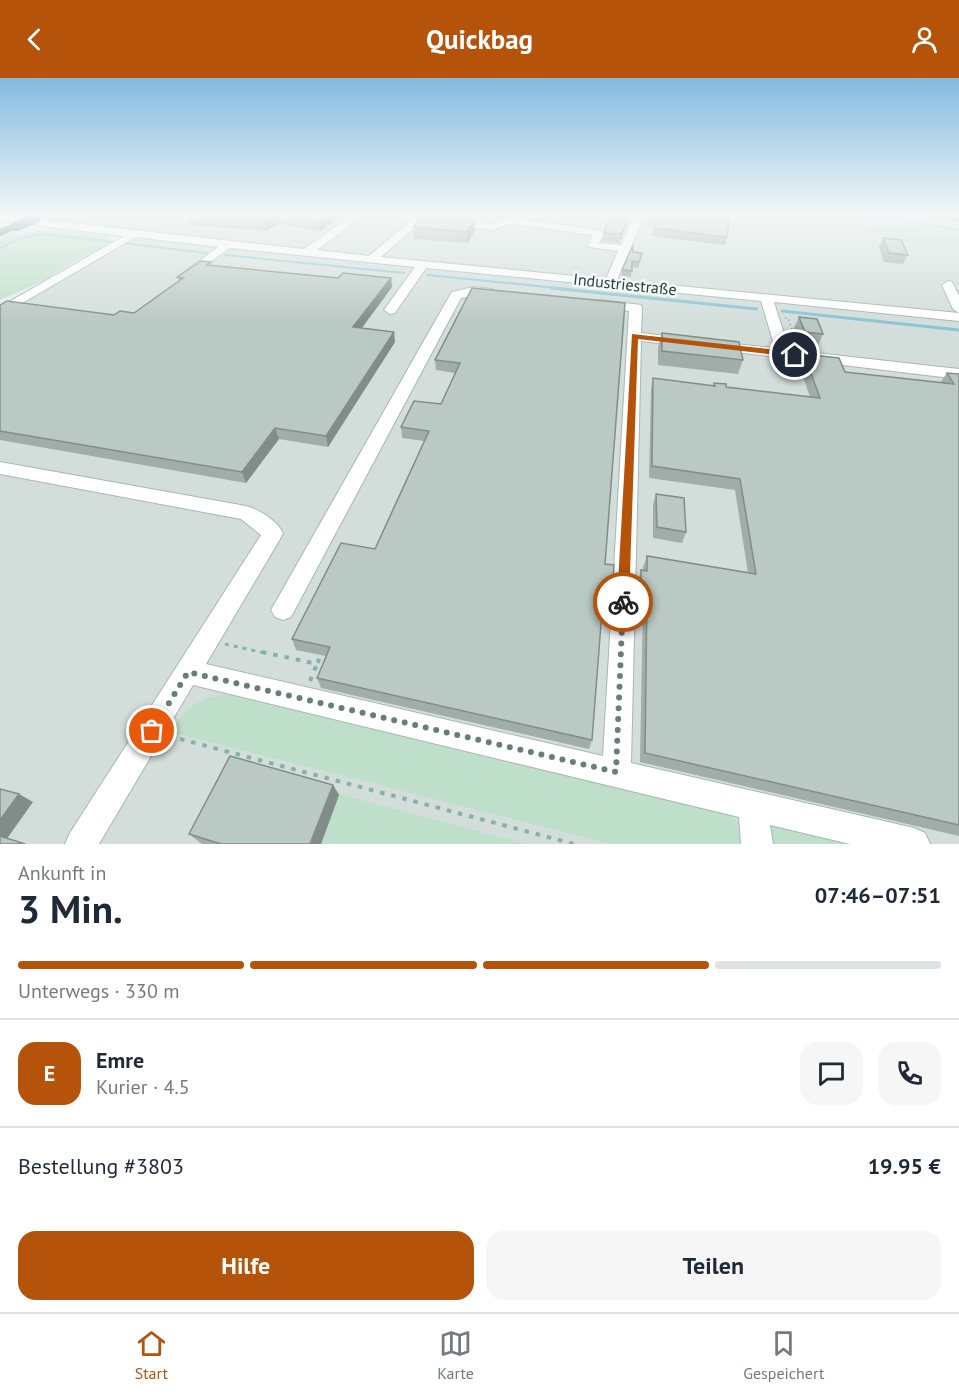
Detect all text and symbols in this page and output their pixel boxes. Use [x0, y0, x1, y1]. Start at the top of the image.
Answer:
text: Quickbag [426, 22, 533, 56]
icon: back [18, 23, 51, 56]
icon: person [908, 23, 941, 56]
street label: Industriestraße [572, 269, 678, 299]
pin [769, 329, 820, 380]
icon: home [778, 338, 811, 371]
courier [593, 572, 653, 632]
icon: bike [607, 586, 640, 619]
pin [126, 705, 177, 756]
icon: bag [135, 714, 168, 747]
text: Ankunft in [18, 860, 106, 886]
text: 07:46–07:51 [815, 881, 941, 909]
text: 3 Min. [18, 883, 123, 934]
text: Unterwegs · 330 m [18, 978, 179, 1004]
button: chat [800, 1042, 863, 1105]
button: phone [878, 1042, 941, 1105]
text: Emre [96, 1046, 144, 1074]
text: E [44, 1059, 55, 1087]
text: Kurier · 4.5 [96, 1074, 190, 1100]
text: Bestellung #3803 [18, 1152, 184, 1180]
text: 19.95 € [868, 1152, 941, 1180]
button: Hilfe [18, 1231, 474, 1300]
button: Teilen [486, 1231, 941, 1300]
tab: Start [135, 1327, 168, 1383]
tab: Karte [437, 1327, 474, 1383]
tab: Gespeichert [743, 1327, 824, 1383]

